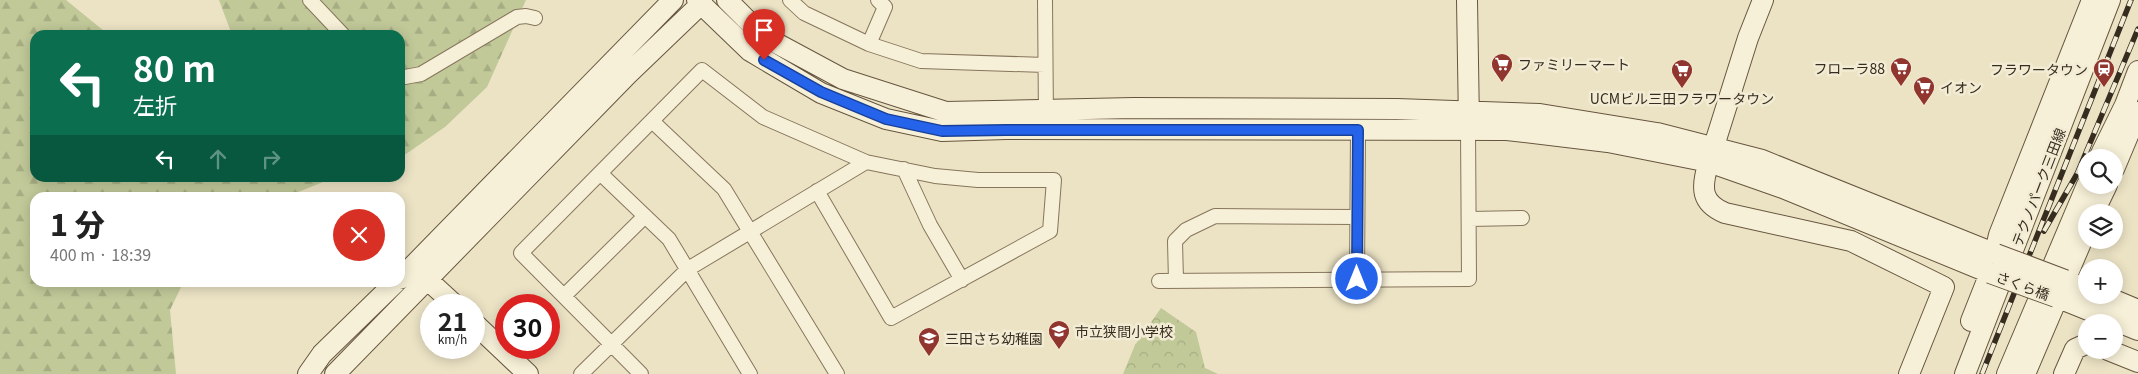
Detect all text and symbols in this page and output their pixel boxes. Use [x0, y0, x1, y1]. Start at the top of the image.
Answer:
pin [743, 9, 785, 60]
icon: arrive [750, 16, 778, 44]
text: 80 m [133, 41, 216, 92]
icon: left [50, 50, 115, 115]
supermarket icon: ファミリーマート [1490, 52, 1514, 83]
place label: ファミリーマート [1518, 54, 1630, 74]
supermarket icon: フローラ88 [1889, 56, 1913, 87]
station icon: フラワータウン [2092, 57, 2116, 88]
supermarket icon: UCMビル三田フラワータウン [1670, 58, 1694, 89]
place label: フローラ88 [1813, 58, 1885, 78]
place label: フラワータウン [1990, 59, 2088, 79]
supermarket icon: イオン [1912, 75, 1936, 106]
place label: イオン [1940, 77, 1982, 97]
text: 左折 [133, 88, 177, 120]
place label: UCMビル三田フラワータウン [1590, 88, 1774, 108]
street label: テクノパーク三田線 [2006, 125, 2070, 249]
icon: left [151, 145, 179, 173]
icon: ahead [204, 145, 232, 173]
icon: right [257, 145, 285, 173]
map controls [2078, 149, 2123, 359]
button: search [2078, 149, 2123, 194]
text: 1 分 [50, 201, 105, 245]
button: layers [2078, 204, 2123, 249]
button: close [333, 209, 385, 261]
text: 400 m · 18:39 [50, 242, 151, 266]
position arrow [1330, 252, 1382, 304]
button: + [2078, 259, 2123, 304]
street label: さくら橋 [1993, 266, 2053, 304]
speed limit sign: 30 [495, 294, 560, 359]
text: 21 [438, 302, 467, 338]
button: − [2078, 314, 2123, 359]
school or university icon: 市立狭間小学校 [1047, 319, 1071, 350]
place label: 市立狭間小学校 [1075, 321, 1173, 341]
school or university icon: 三田さち幼稚園 [917, 326, 941, 357]
place label: 三田さち幼稚園 [945, 328, 1043, 348]
text: km/h [438, 330, 467, 347]

